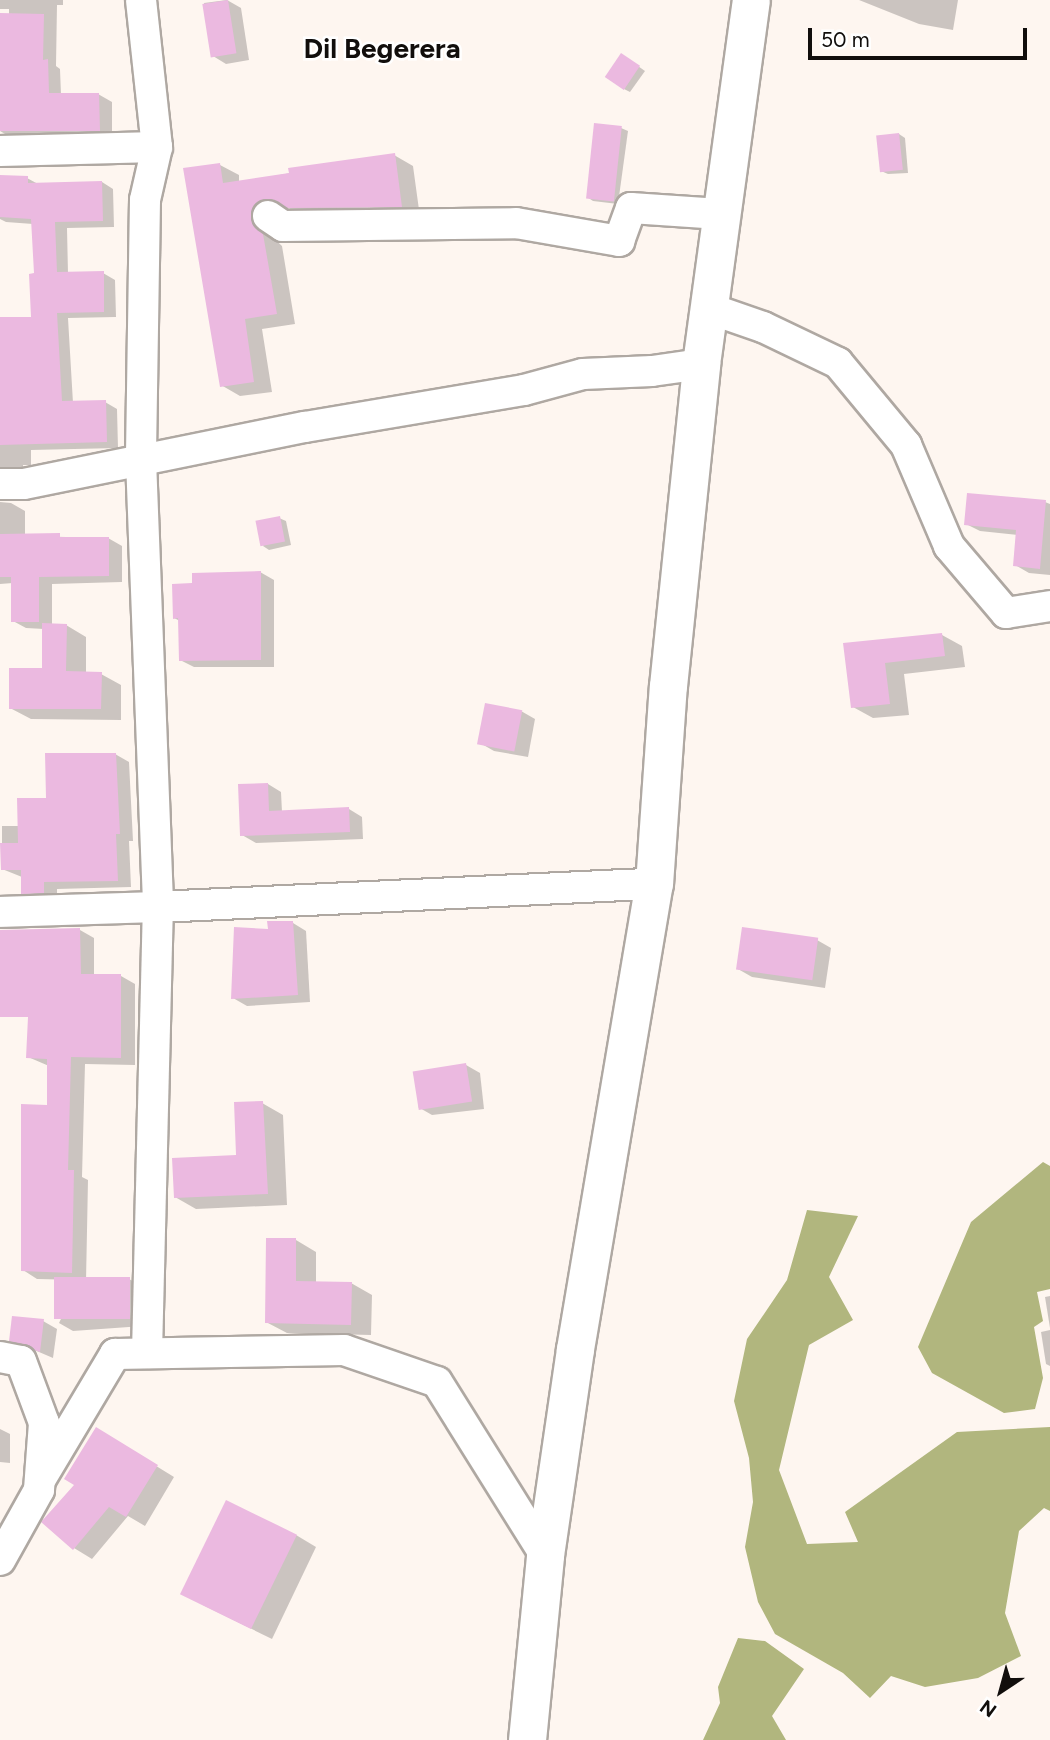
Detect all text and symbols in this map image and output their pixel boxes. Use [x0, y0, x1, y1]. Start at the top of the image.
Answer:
scale bar [812, 14, 1031, 58]
text: 50 m [821, 27, 870, 52]
district label: Dil Begerera [303, 31, 461, 65]
north arrow [966, 1656, 1036, 1726]
text: N [976, 1695, 1001, 1722]

